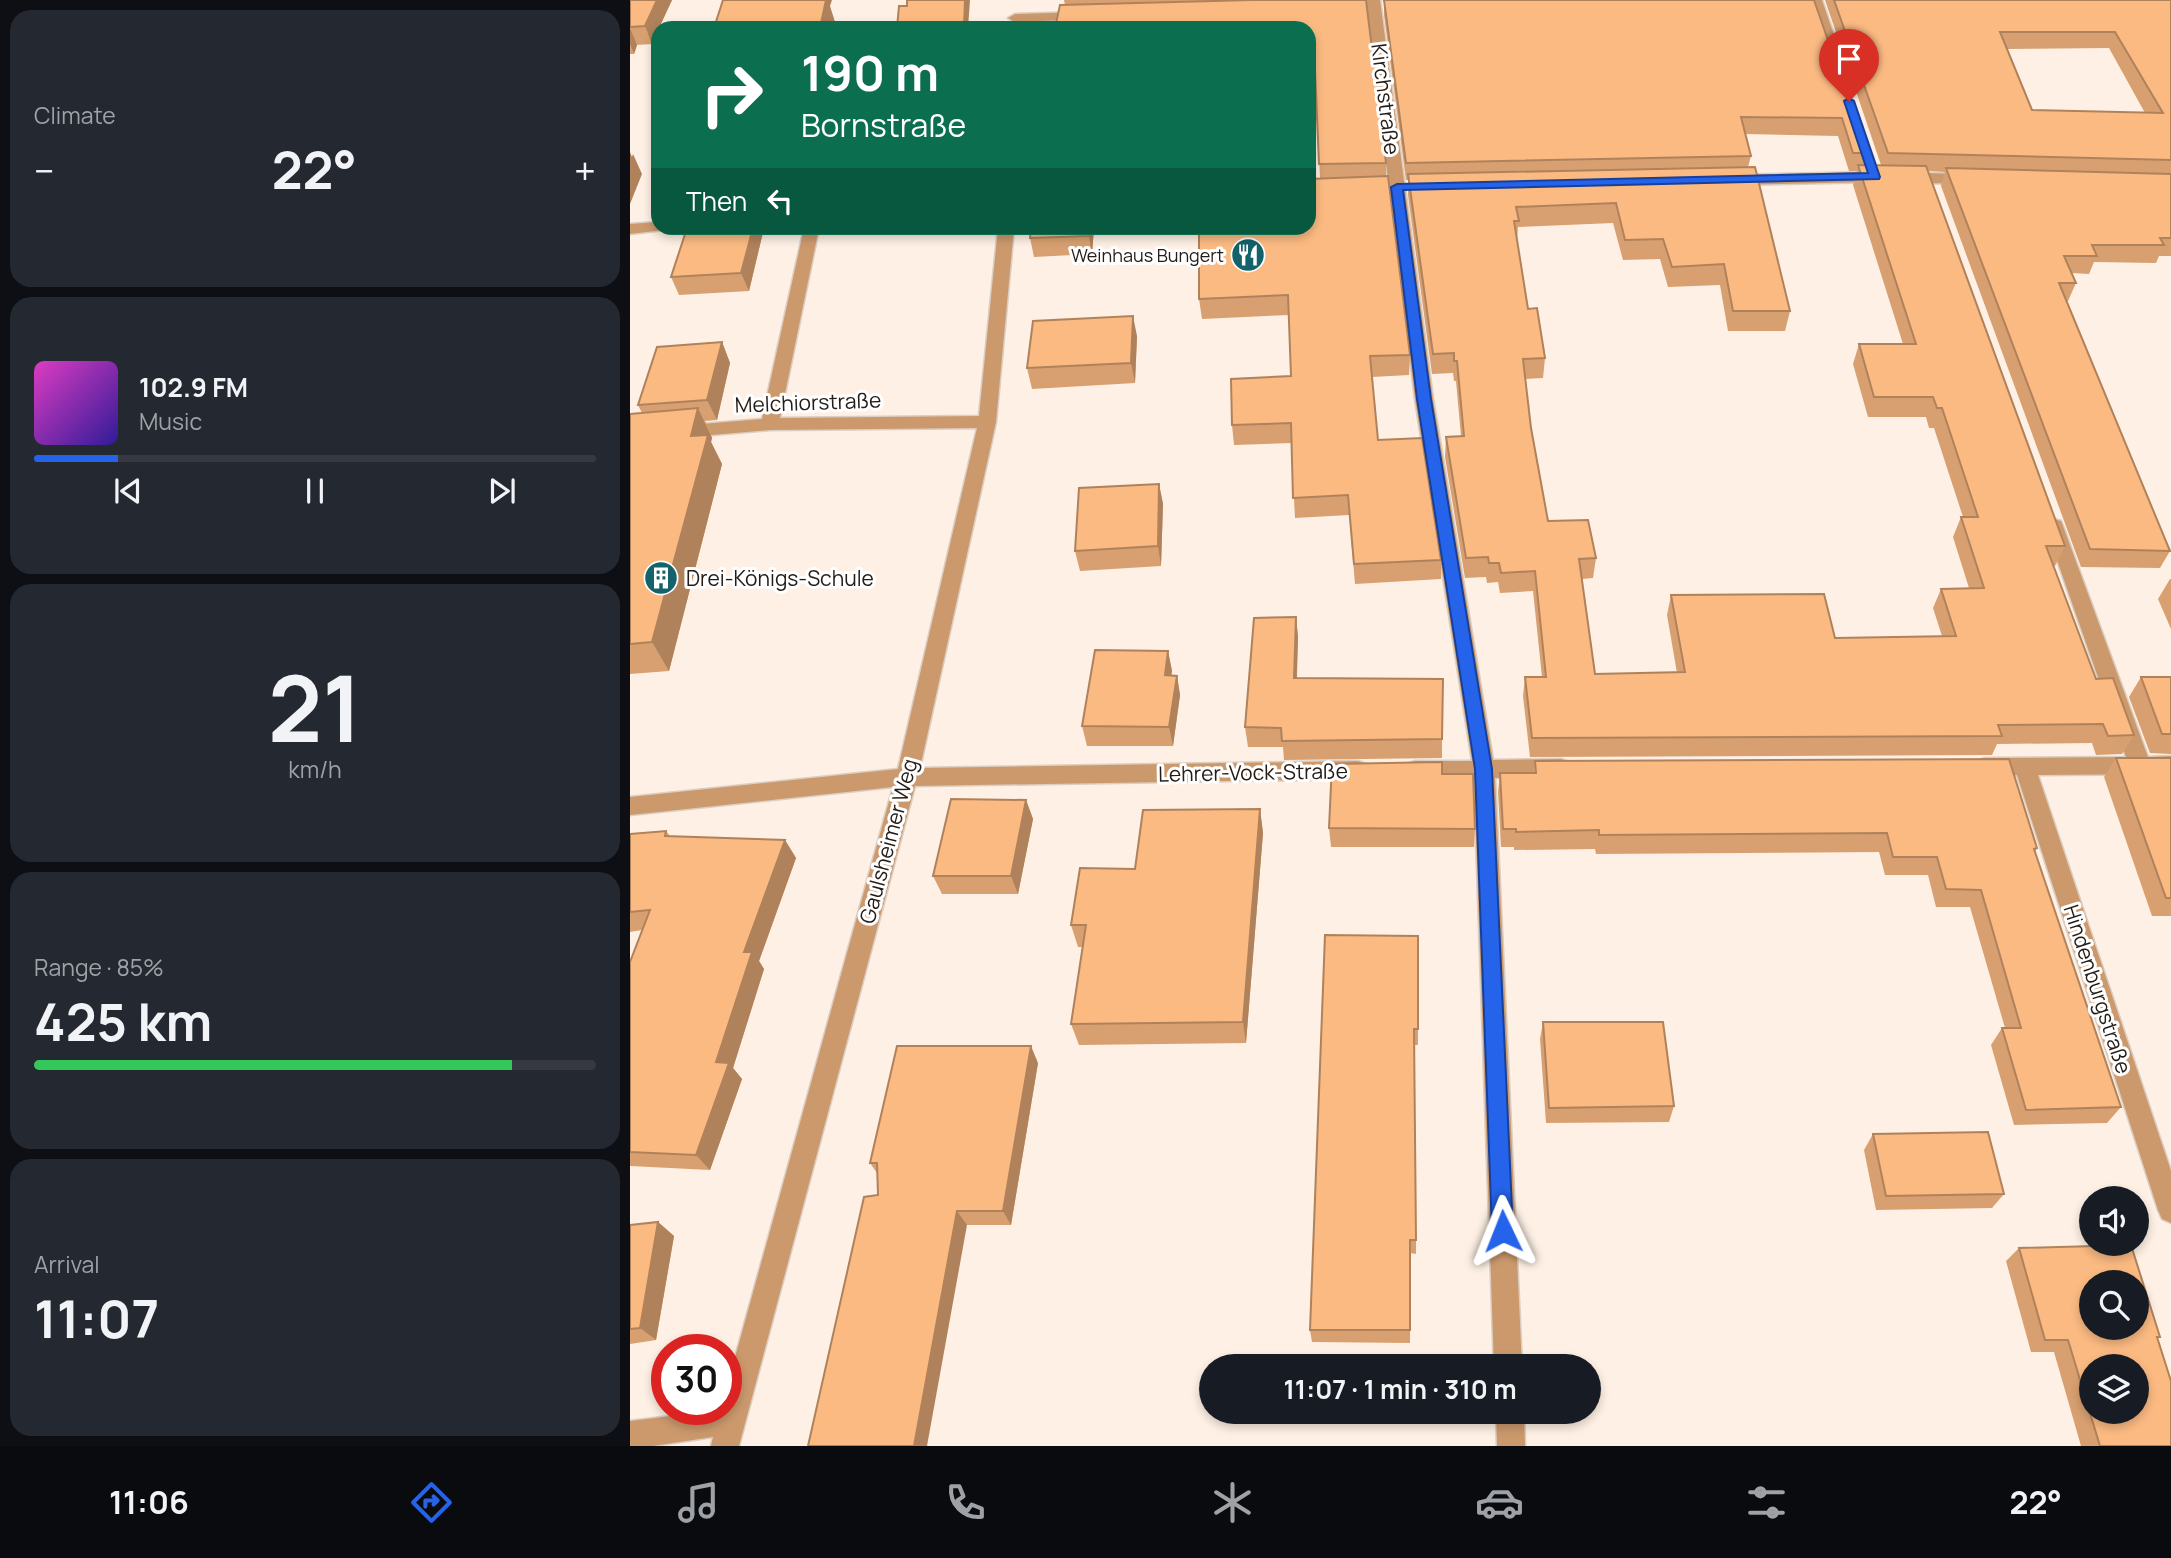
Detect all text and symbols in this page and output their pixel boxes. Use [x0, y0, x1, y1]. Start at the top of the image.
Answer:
pin [1819, 29, 1879, 101]
text: 190 m [801, 39, 939, 106]
icon: arrive [1830, 40, 1868, 78]
street label: Kirchstraße [1365, 42, 1407, 156]
icon: right [686, 49, 777, 140]
text: Climate [34, 99, 116, 131]
text: Bornstraße [801, 103, 966, 147]
text: 22° [272, 134, 357, 205]
text: − [34, 144, 55, 196]
text: + [574, 144, 596, 196]
icon: left [761, 182, 799, 220]
text: Then [686, 183, 747, 219]
restaurant icon: Weinhaus Bungert [1229, 236, 1267, 274]
place label: Weinhaus Bungert [1071, 243, 1224, 267]
text: 102.9 FM [139, 369, 248, 405]
street label: Melchiorstraße [734, 385, 882, 419]
text: Music [139, 405, 202, 437]
icon: previous [109, 472, 147, 510]
icon: pause [296, 472, 334, 510]
icon: next [483, 472, 521, 510]
building icon: Drei-Königs-Schule [642, 559, 680, 597]
place label: Drei-Königs-Schule [686, 564, 874, 592]
text: 21 [268, 645, 362, 769]
text: km/h [288, 753, 342, 785]
street label: Gaulsheimer Weg [853, 756, 923, 926]
street label: Lehrer-Vock-Straße [1158, 756, 1348, 788]
street label: Hindenburgstraße [2057, 901, 2139, 1077]
text: Range · 85% [34, 951, 164, 983]
text: 425 km [34, 986, 212, 1057]
map controls [2079, 1186, 2149, 1424]
button: sound [2079, 1186, 2149, 1256]
position arrow [1466, 1194, 1540, 1268]
text: Arrival [34, 1248, 100, 1280]
button: search [2079, 1270, 2149, 1340]
text: 11:07 [34, 1283, 159, 1354]
speed limit sign: 30 [651, 1334, 742, 1425]
button: layers [2079, 1354, 2149, 1424]
text: 11:07 · 1 min · 310 m [1283, 1371, 1517, 1407]
icon: directions [407, 1478, 456, 1527]
icon: music [674, 1478, 723, 1527]
icon: phone [941, 1478, 990, 1527]
icon: climate [1208, 1478, 1257, 1527]
icon: car [1475, 1478, 1524, 1527]
icon: filters [1742, 1478, 1791, 1527]
text: 11:06 [109, 1480, 189, 1524]
text: 22° [2009, 1480, 2062, 1524]

